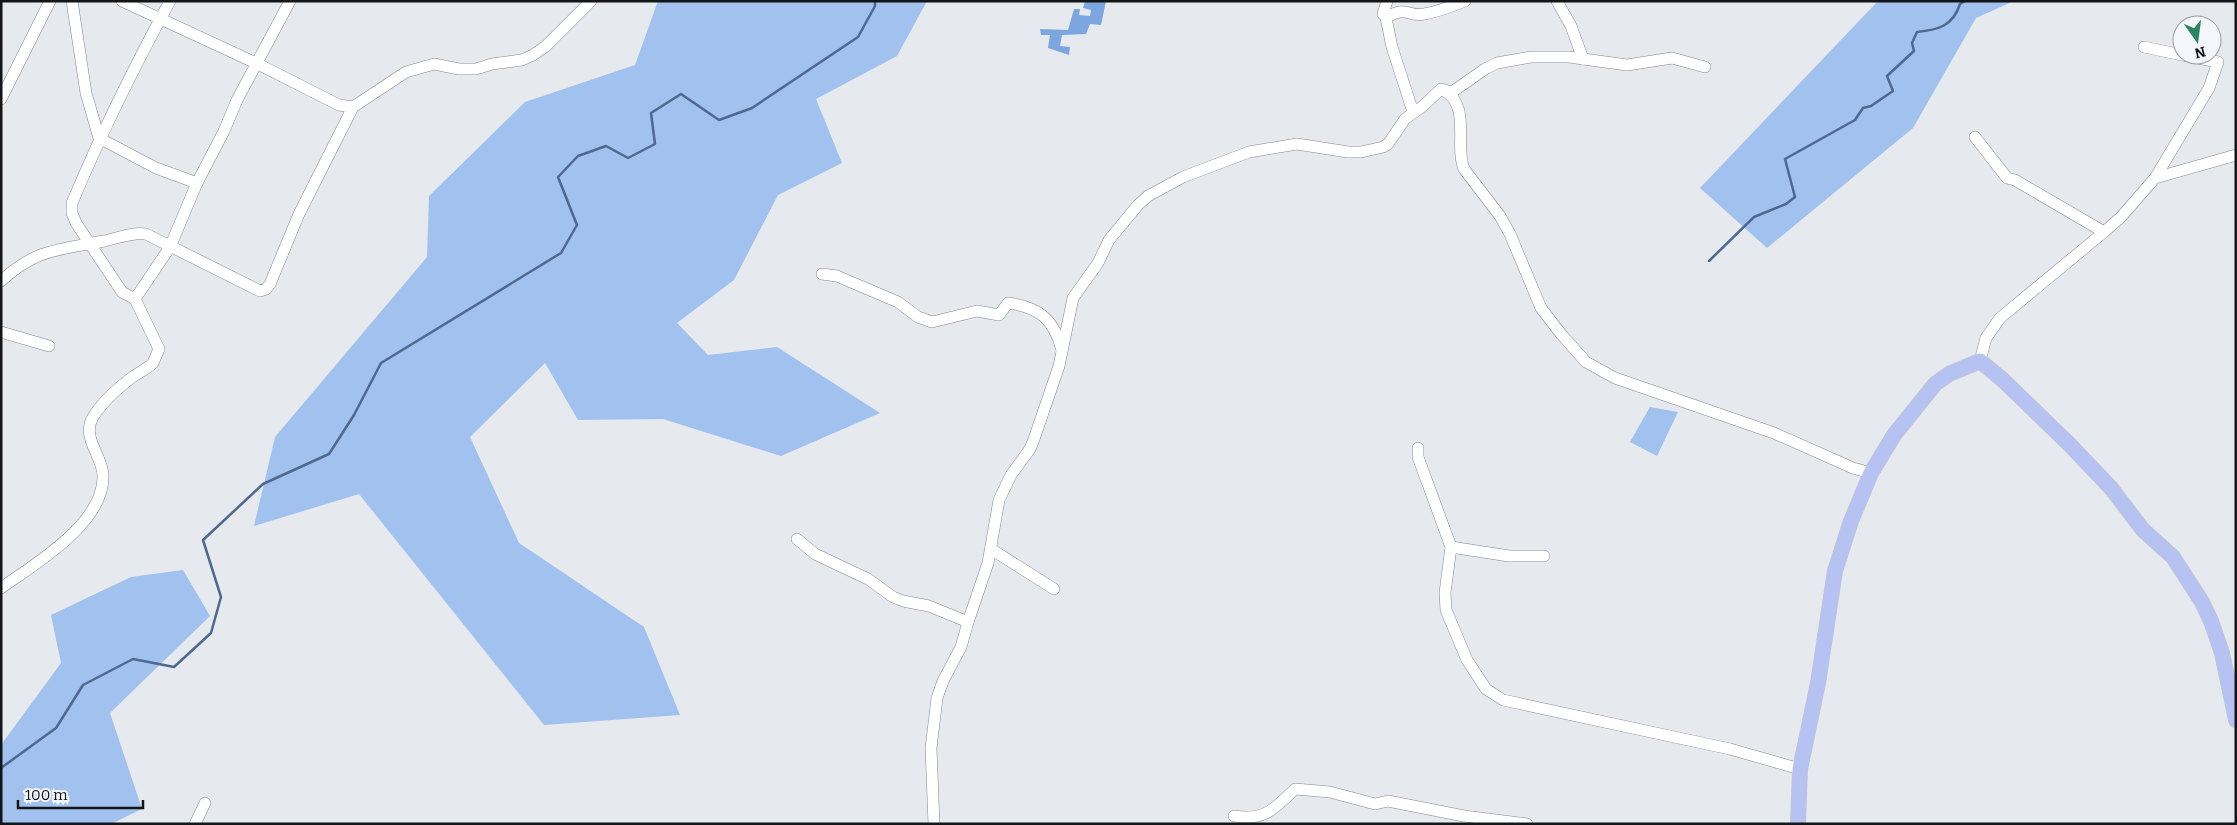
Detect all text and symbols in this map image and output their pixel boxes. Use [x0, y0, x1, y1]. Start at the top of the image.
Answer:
north arrow [2172, 15, 2222, 65]
text: N [2193, 43, 2207, 62]
scale bar [18, 778, 142, 810]
text: 100 m [25, 786, 68, 804]

